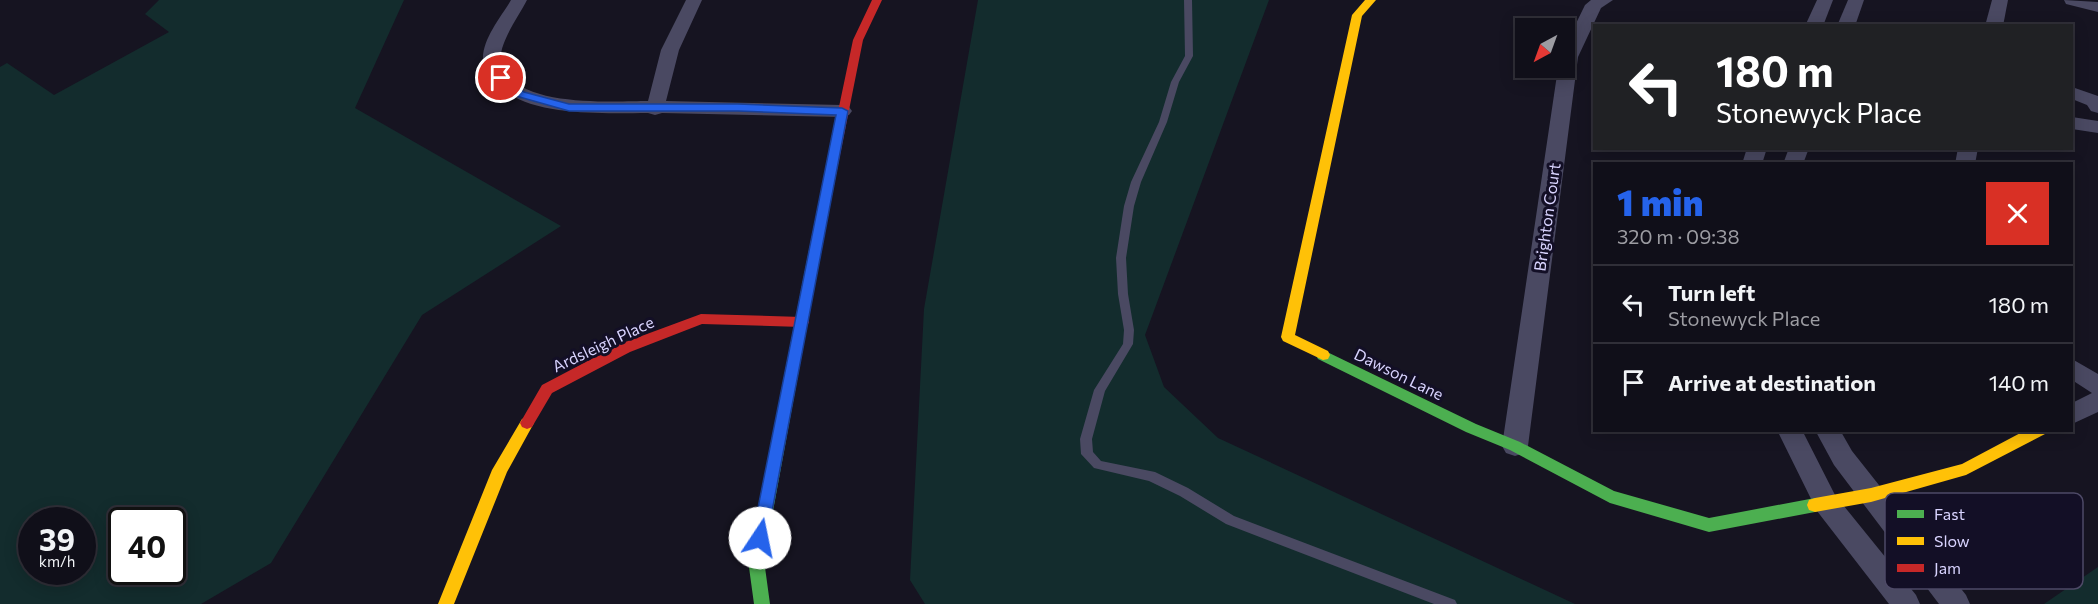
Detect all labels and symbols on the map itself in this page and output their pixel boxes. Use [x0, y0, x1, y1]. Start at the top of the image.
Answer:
north arrow [1515, 18, 1575, 78]
pin [475, 52, 526, 103]
street label: Brighton Court [1529, 161, 1564, 272]
street label: Ardsleigh Place [549, 312, 657, 375]
street label: Dawson Lane [1351, 344, 1447, 403]
legend [1885, 493, 2083, 589]
text: Fast [1934, 504, 1965, 523]
position arrow [728, 506, 792, 570]
speed limit sign: 40 [108, 507, 186, 585]
text: Slow [1934, 531, 1970, 550]
text: Jam [1934, 558, 1961, 577]

